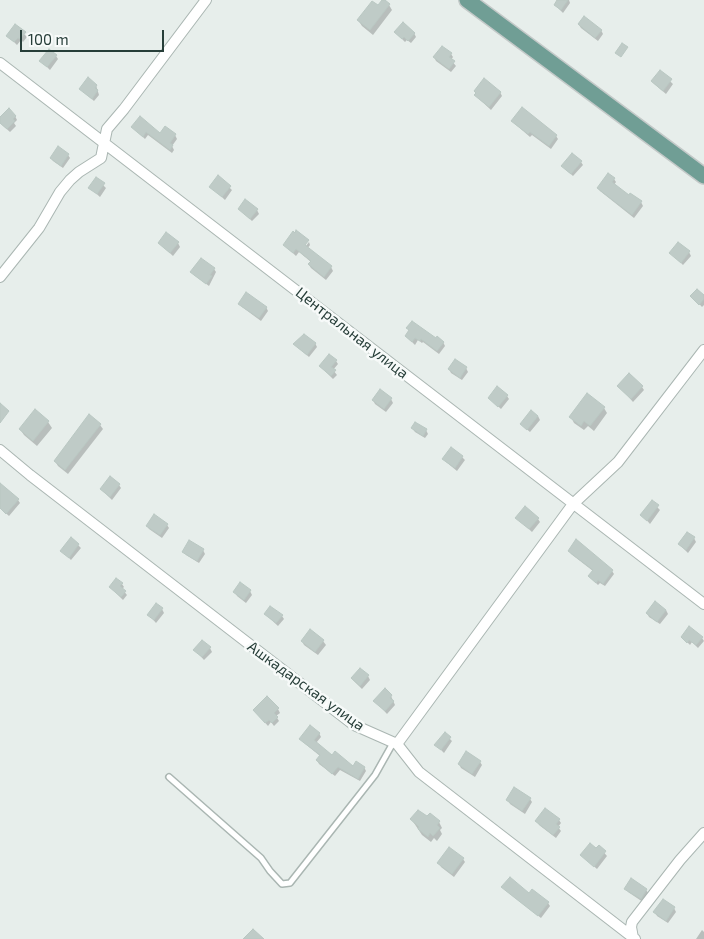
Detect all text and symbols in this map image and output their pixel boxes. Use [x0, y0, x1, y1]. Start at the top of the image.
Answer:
scale bar [22, 20, 166, 52]
text: 100 m [28, 30, 69, 48]
street label: Центральная улица [292, 283, 412, 383]
street label: Ашкадарская улица [244, 637, 368, 735]

